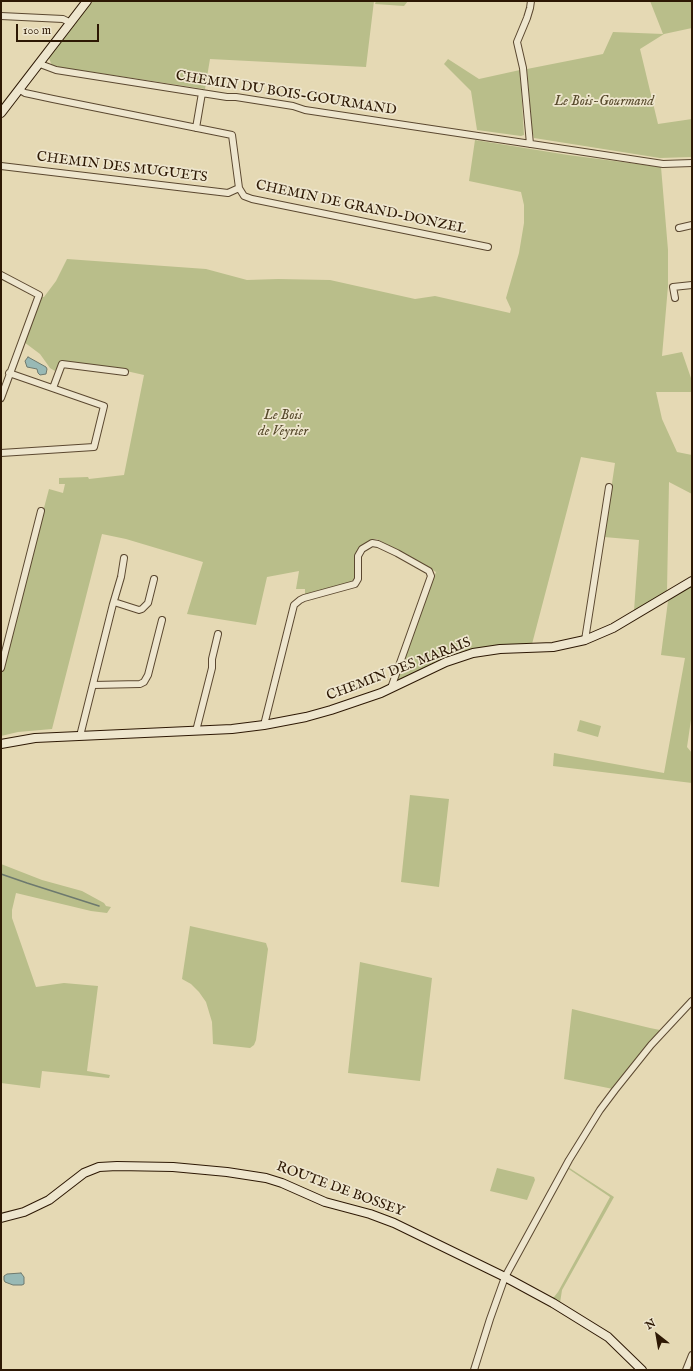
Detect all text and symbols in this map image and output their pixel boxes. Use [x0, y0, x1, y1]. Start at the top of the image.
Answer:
scale bar [18, 16, 101, 42]
text: 100 m [23, 23, 51, 38]
street label: CHEMIN DU BOIS-GOURMAND [174, 68, 398, 120]
park label: Le Bois-Gourmand [554, 94, 654, 110]
street label: CHEMIN DES MUGUETS [36, 149, 208, 187]
street label: CHEMIN DE GRAND-DONZEL [254, 177, 468, 239]
park label: Le Bois de Veyrier [258, 408, 308, 440]
street label: CHEMIN DES MARAIS [325, 635, 473, 705]
street label: ROUTE DE BOSSEY [274, 1159, 406, 1221]
north arrow [637, 1315, 677, 1355]
text: N [643, 1316, 659, 1333]

